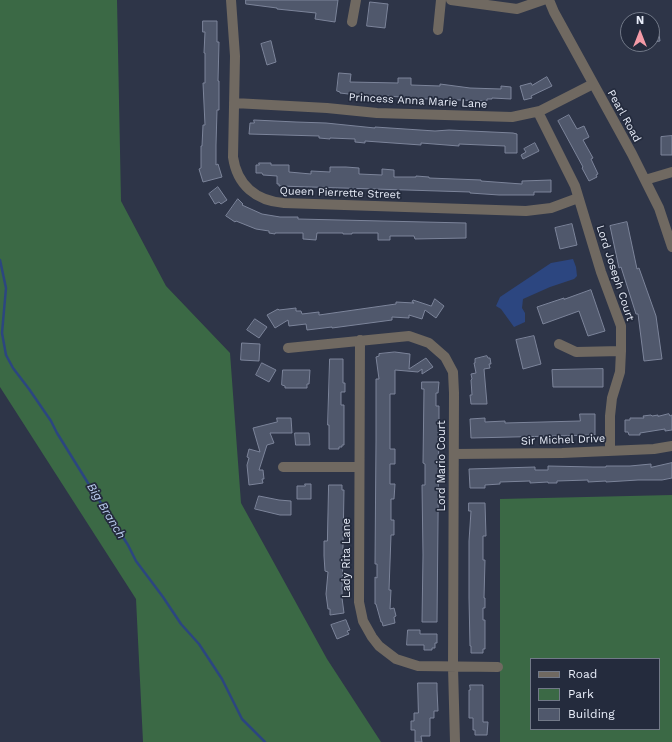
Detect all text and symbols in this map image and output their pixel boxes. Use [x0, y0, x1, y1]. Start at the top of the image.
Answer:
north arrow [620, 12, 660, 52]
text: N [636, 14, 644, 27]
street label: Pearl Road [604, 88, 644, 144]
street label: Princess Anna Marie Lane [348, 91, 488, 111]
street label: Queen Pierrette Street [279, 184, 401, 202]
street label: Lord Joseph Court [593, 223, 637, 323]
street label: Lord Mario Court [435, 421, 449, 511]
street label: Sir Michel Drive [521, 432, 605, 448]
water label: Big Branch [84, 480, 128, 542]
street label: Lady Rita Lane [340, 518, 354, 598]
legend [530, 658, 660, 730]
text: Road [568, 667, 597, 681]
text: Park [568, 687, 594, 701]
text: Building [568, 707, 615, 721]

